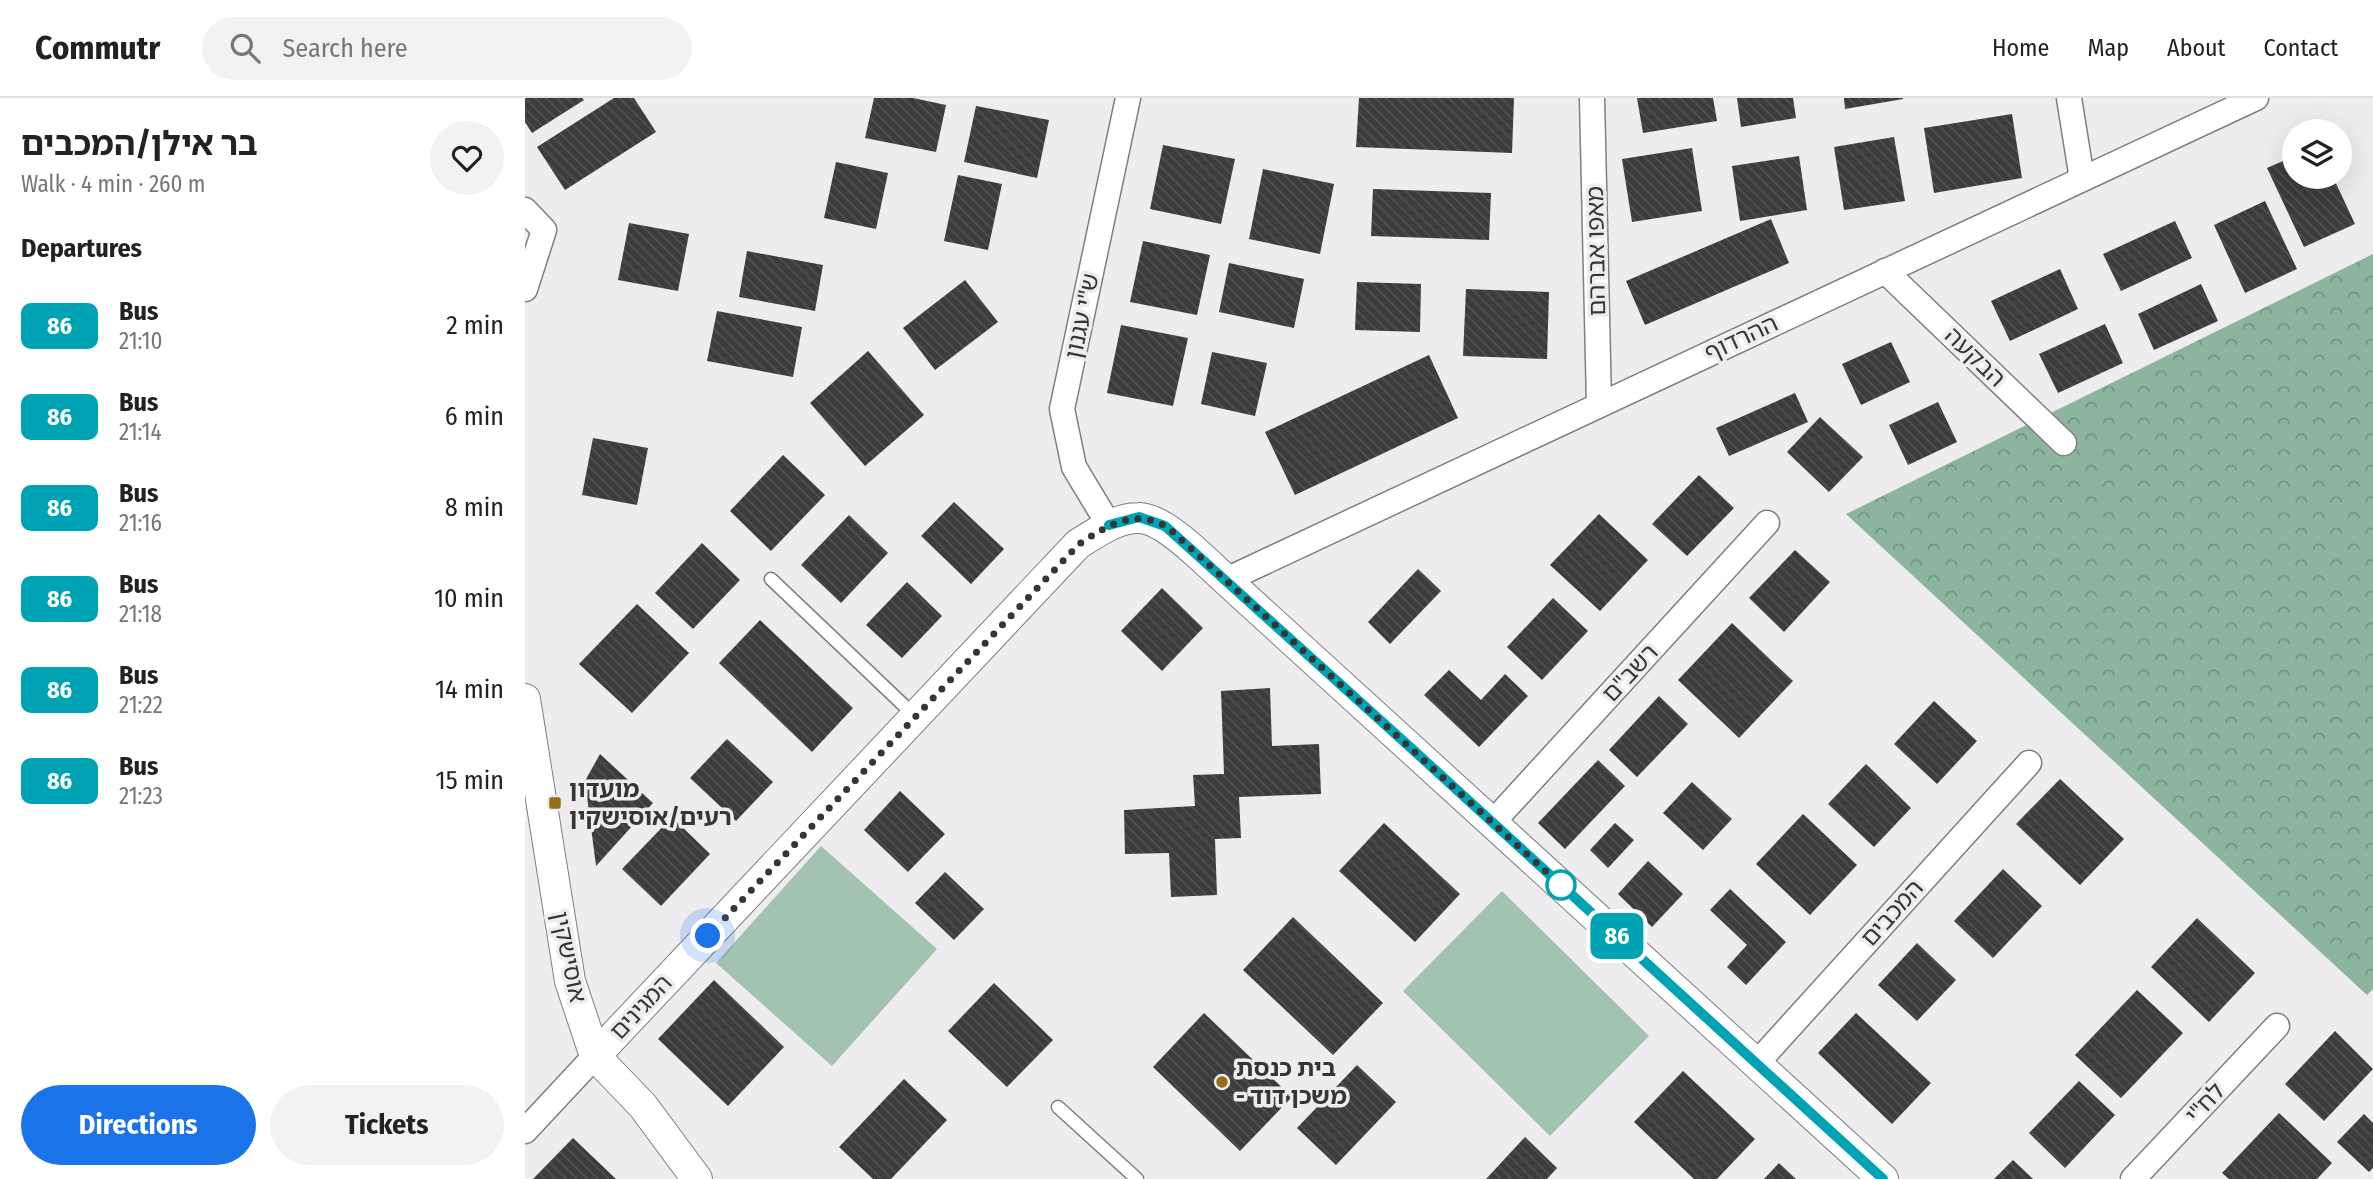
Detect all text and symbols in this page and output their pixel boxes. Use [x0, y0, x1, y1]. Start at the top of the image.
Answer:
search box [202, 17, 692, 80]
text: Commutr [35, 28, 160, 68]
icon: search [226, 29, 264, 67]
text: Search here [282, 33, 408, 64]
text: Home [1992, 34, 2049, 62]
text: Map [2087, 34, 2129, 62]
text: About [2167, 34, 2225, 62]
text: Contact [2263, 34, 2338, 62]
map controls [2282, 119, 2352, 189]
button: layers [2282, 119, 2352, 189]
button: heart [430, 121, 504, 195]
text: בר אילן/המכבים [21, 124, 258, 164]
text: Walk · 4 min · 260 m [21, 170, 206, 198]
street label: מאפו אברהם [1581, 186, 1611, 316]
text: Departures [21, 233, 142, 264]
street label: ש"י עגנון [1059, 271, 1105, 361]
text: Bus [119, 296, 158, 327]
street label: ההרדוף [1700, 309, 1782, 367]
text: 2 min [446, 310, 504, 341]
text: 86 [47, 312, 72, 340]
street label: הבקעה [1939, 322, 2011, 392]
text: 21:10 [119, 327, 163, 355]
text: Bus [119, 387, 158, 418]
text: 6 min [445, 401, 504, 432]
text: 86 [47, 403, 72, 431]
text: 21:14 [119, 418, 162, 446]
text: Bus [119, 478, 158, 509]
text: 8 min [445, 492, 504, 523]
text: 86 [47, 494, 72, 522]
text: 21:16 [119, 509, 162, 537]
text: Bus [119, 569, 158, 600]
text: 10 min [434, 583, 504, 614]
text: 86 [47, 585, 72, 613]
text: 21:18 [119, 600, 162, 628]
street label: רשב"ם [1596, 638, 1664, 708]
text: Bus [119, 660, 158, 691]
text: 14 min [435, 674, 504, 705]
text: 86 [47, 676, 72, 704]
text: 21:22 [119, 691, 163, 719]
text: Bus [119, 751, 158, 782]
text: 15 min [436, 765, 504, 796]
text: 86 [47, 767, 72, 795]
place label: מועדון רעים/אוסישקין [569, 775, 732, 831]
text: 21:23 [119, 782, 163, 810]
marker: מועדון רעים/אוסישקין [547, 795, 563, 811]
unlabelled marker [1546, 870, 1576, 900]
street label: המכבים [1855, 874, 1929, 952]
street label: אוסישקין [546, 909, 592, 1005]
line badge: 86 [1585, 913, 1649, 959]
your location [690, 918, 725, 953]
text: 86 [1604, 922, 1630, 950]
street label: המגינים [604, 969, 678, 1045]
place label: בית כנסת - משכן דוד [1236, 1054, 1347, 1110]
marker: בית כנסת - משכן דוד [1214, 1074, 1230, 1090]
street label: לח"י [2180, 1077, 2230, 1129]
button: Directions [21, 1085, 256, 1165]
button: Tickets [270, 1085, 504, 1165]

